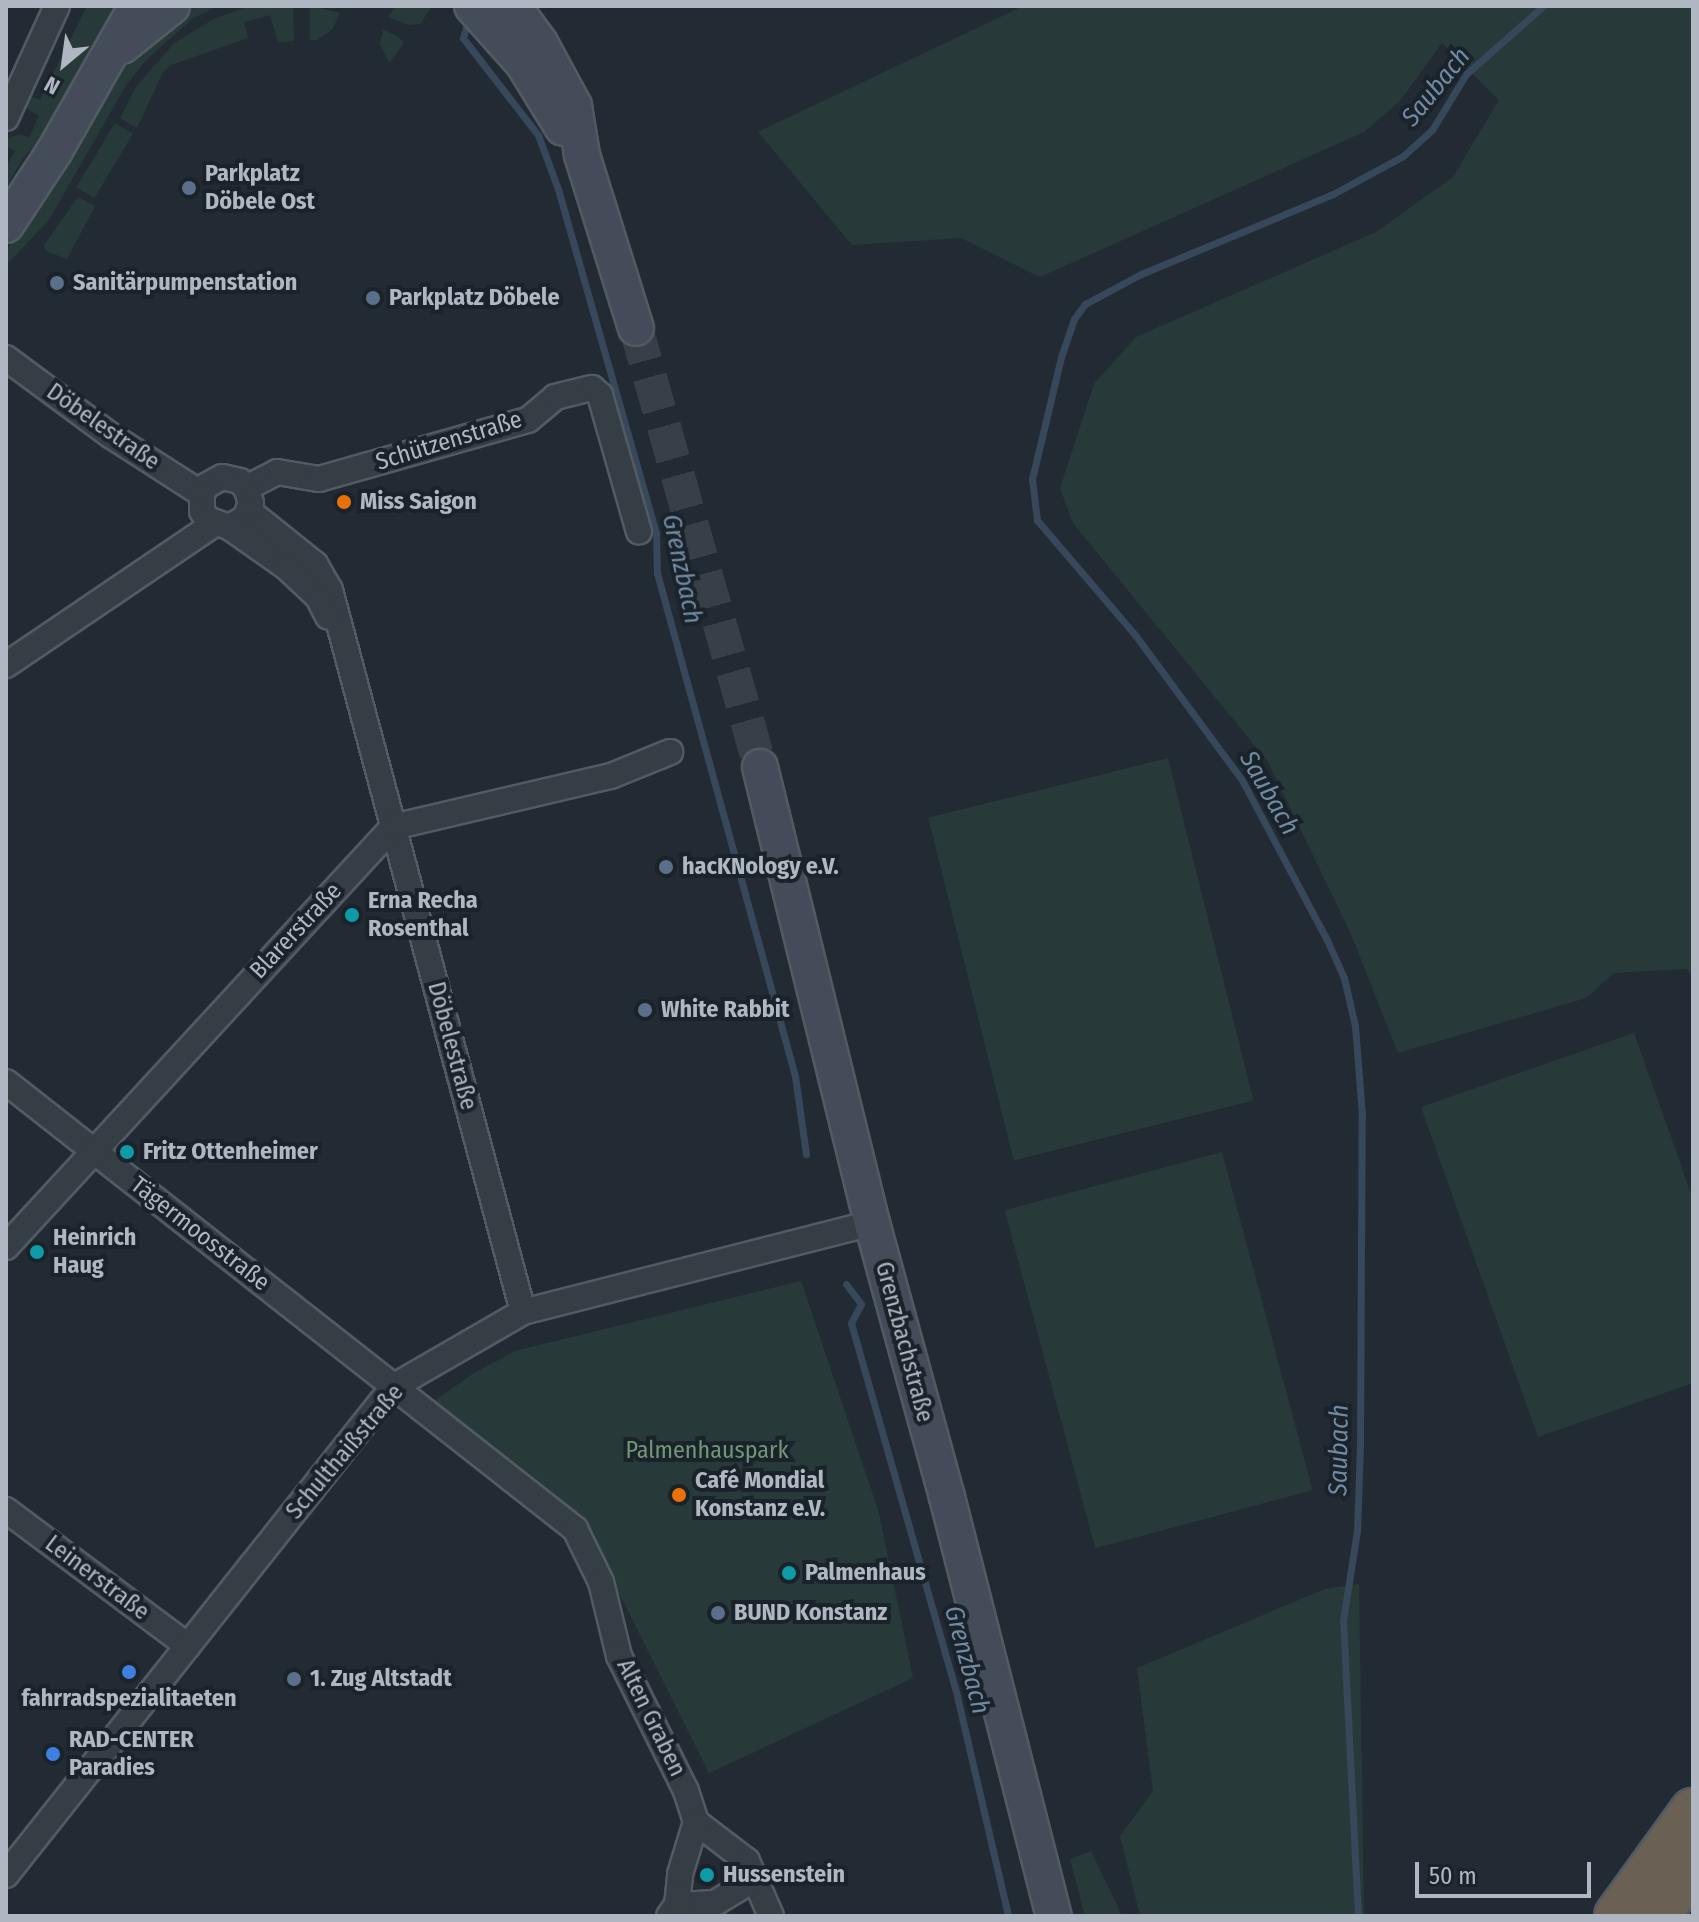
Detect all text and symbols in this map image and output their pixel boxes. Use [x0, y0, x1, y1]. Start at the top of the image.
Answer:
north arrow [24, 24, 104, 104]
water label: Saubach [1395, 42, 1477, 132]
text: N [40, 70, 64, 100]
place label: Parkplatz Döbele Ost [205, 160, 315, 216]
marker: Parkplatz Döbele Ost [180, 179, 198, 197]
place label: Sanitärpumpenstation [73, 269, 297, 297]
marker: Sanitärpumpenstation [48, 274, 66, 292]
place label: Parkplatz Döbele [389, 284, 560, 312]
marker: Parkplatz Döbele [364, 289, 382, 307]
street label: Döbelestraße [41, 378, 165, 476]
street label: Schützenstraße [372, 405, 526, 477]
place label: Miss Saigon [360, 488, 477, 516]
marker: Miss Saigon [335, 493, 353, 511]
water label: Grenzbach [655, 511, 709, 627]
water label: Saubach [1233, 746, 1305, 840]
place label: hacKNology e.V. [682, 853, 839, 881]
marker: hacKNology e.V. [657, 858, 675, 876]
street label: Blarerstraße [244, 877, 348, 985]
place label: Erna Recha Rosenthal [368, 887, 478, 943]
marker: Erna Recha Rosenthal [343, 906, 361, 924]
street label: Döbelestraße [421, 979, 483, 1113]
place label: White Rabbit [661, 996, 789, 1024]
marker: White Rabbit [636, 1001, 654, 1019]
place label: Fritz Ottenheimer [143, 1138, 318, 1166]
marker: Fritz Ottenheimer [118, 1143, 136, 1161]
street label: Tägermoosstraße [125, 1171, 275, 1297]
place label: Heinrich Haug [53, 1224, 136, 1280]
marker: Heinrich Haug [28, 1243, 46, 1261]
street label: Grenzbachstraße [869, 1259, 939, 1425]
street label: Schulthaißstraße [280, 1379, 410, 1525]
water label: Saubach [1323, 1404, 1355, 1496]
park label: Palmenhauspark [625, 1437, 789, 1465]
place label: Café Mondial Konstanz e.V. [695, 1467, 825, 1523]
marker: Café Mondial Konstanz e.V. [670, 1486, 688, 1504]
street label: Leinerstraße [39, 1530, 155, 1626]
place label: Palmenhaus [805, 1559, 926, 1587]
marker: Palmenhaus [780, 1564, 798, 1582]
place label: BUND Konstanz [734, 1599, 887, 1627]
water label: Grenzbach [938, 1602, 996, 1718]
marker: BUND Konstanz [709, 1604, 727, 1622]
street label: Alten Graben [610, 1655, 692, 1781]
marker: fahrradspezialitaeten [120, 1663, 138, 1681]
place label: 1. Zug Altstadt [310, 1665, 452, 1693]
marker: 1. Zug Altstadt [285, 1670, 303, 1688]
place label: fahrradspezialitaeten [21, 1685, 237, 1713]
place label: RAD-CENTER Paradies [69, 1726, 194, 1782]
marker: RAD-CENTER Paradies [44, 1745, 62, 1763]
scale bar [1419, 1846, 1595, 1896]
place label: Hussenstein [723, 1861, 845, 1889]
text: 50 m [1429, 1862, 1477, 1890]
marker: Hussenstein [698, 1866, 716, 1884]

